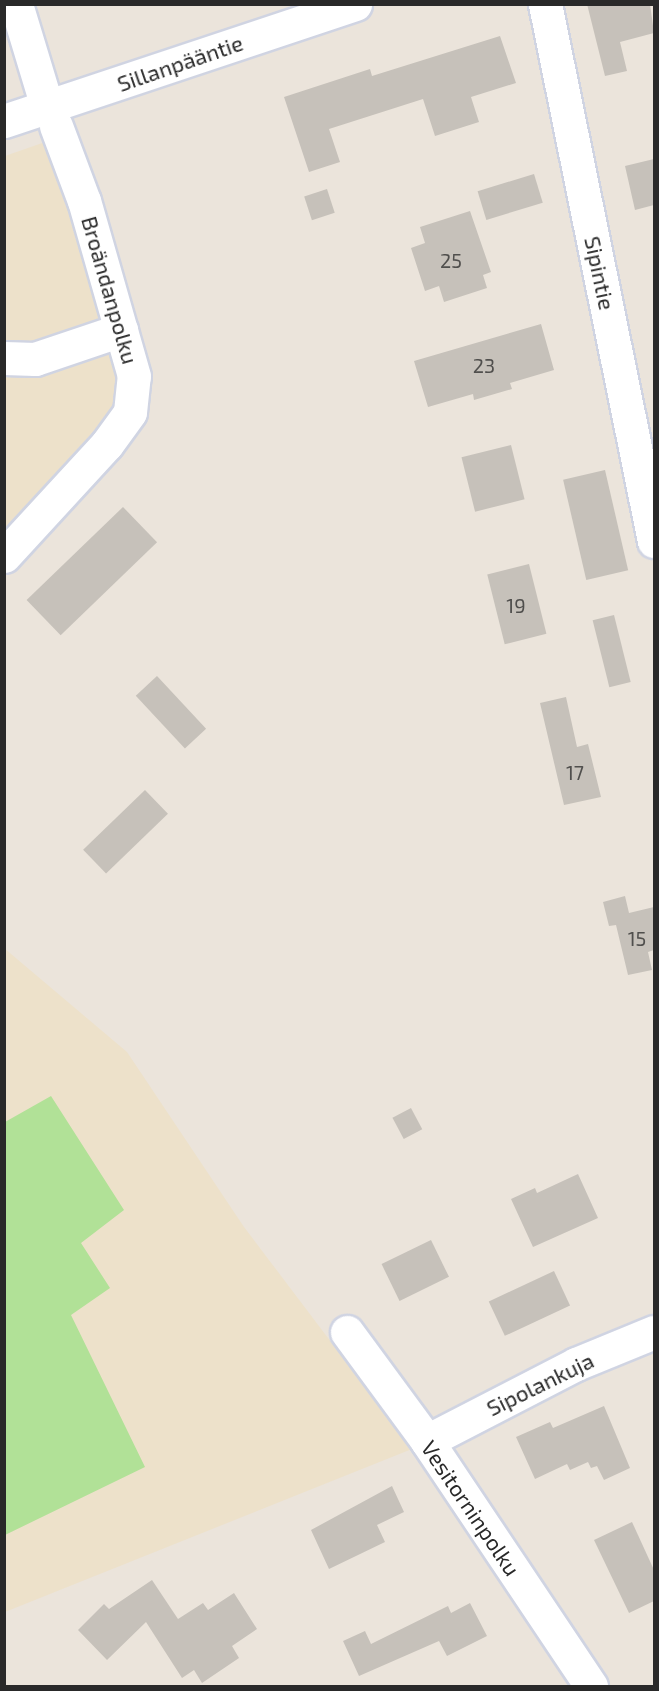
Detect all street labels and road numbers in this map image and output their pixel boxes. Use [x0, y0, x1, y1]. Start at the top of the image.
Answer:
street label: Sillanpääntie [114, 29, 246, 97]
street label: Broändanpolku [76, 213, 144, 367]
street label: Sipintie [579, 234, 621, 312]
street label: Sipolankuja [482, 1347, 598, 1421]
street label: Vesitorninpolku [416, 1435, 526, 1581]

